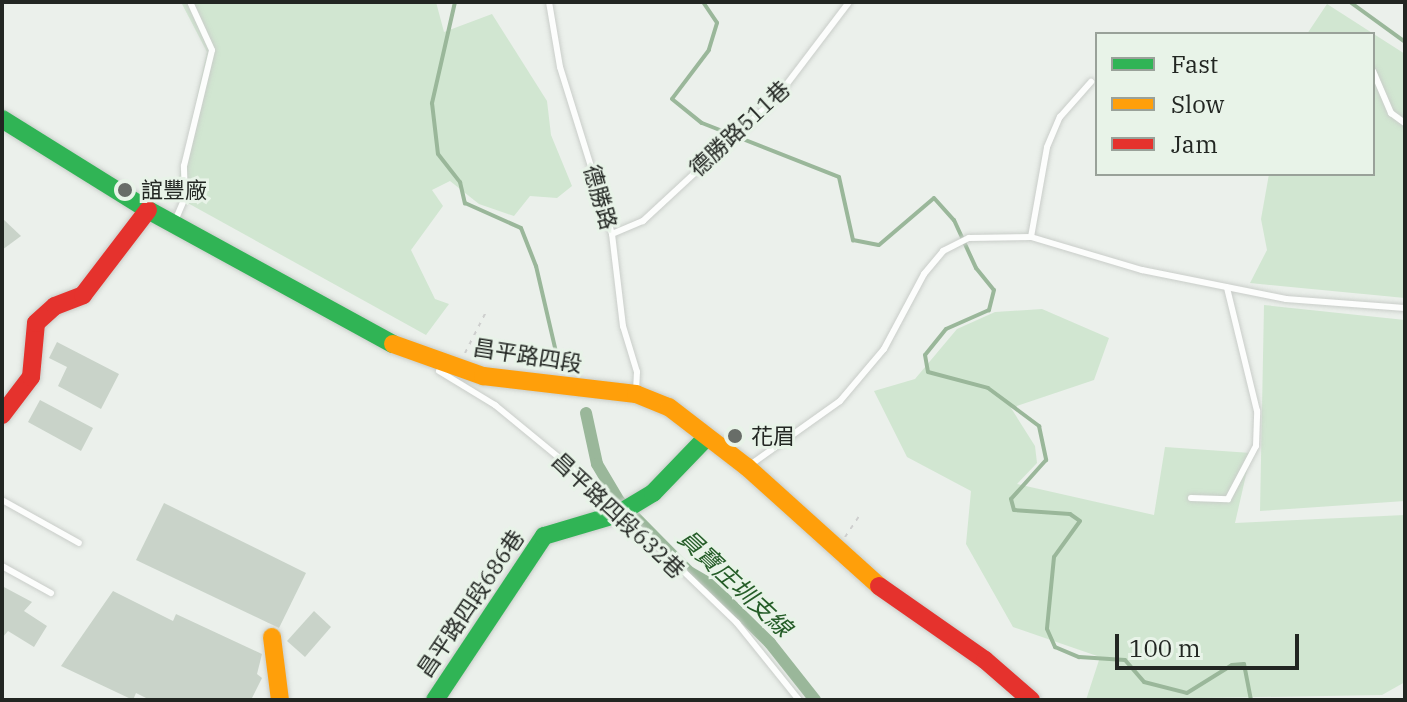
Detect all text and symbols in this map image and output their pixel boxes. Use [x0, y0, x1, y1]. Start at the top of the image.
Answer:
legend [1095, 32, 1375, 176]
text: Fast [1171, 48, 1218, 80]
street label: 德勝路511巷 [683, 75, 795, 181]
text: Slow [1171, 88, 1224, 120]
text: Jam [1171, 128, 1218, 160]
street label: 德勝路 [579, 162, 623, 232]
place label: 誼豐廠 [141, 177, 207, 203]
marker: 誼豐廠 [116, 181, 134, 199]
street label: 昌平路四段 [472, 333, 584, 377]
place label: 花眉 [751, 423, 795, 449]
marker: 花眉 [726, 427, 744, 445]
street label: 昌平路四段632巷 [547, 447, 691, 583]
water label: 員寶庄圳支線 [673, 523, 797, 643]
street label: 昌平路四段686巷 [411, 524, 529, 682]
scale bar [1119, 618, 1303, 668]
text: 100 m [1129, 632, 1201, 664]

